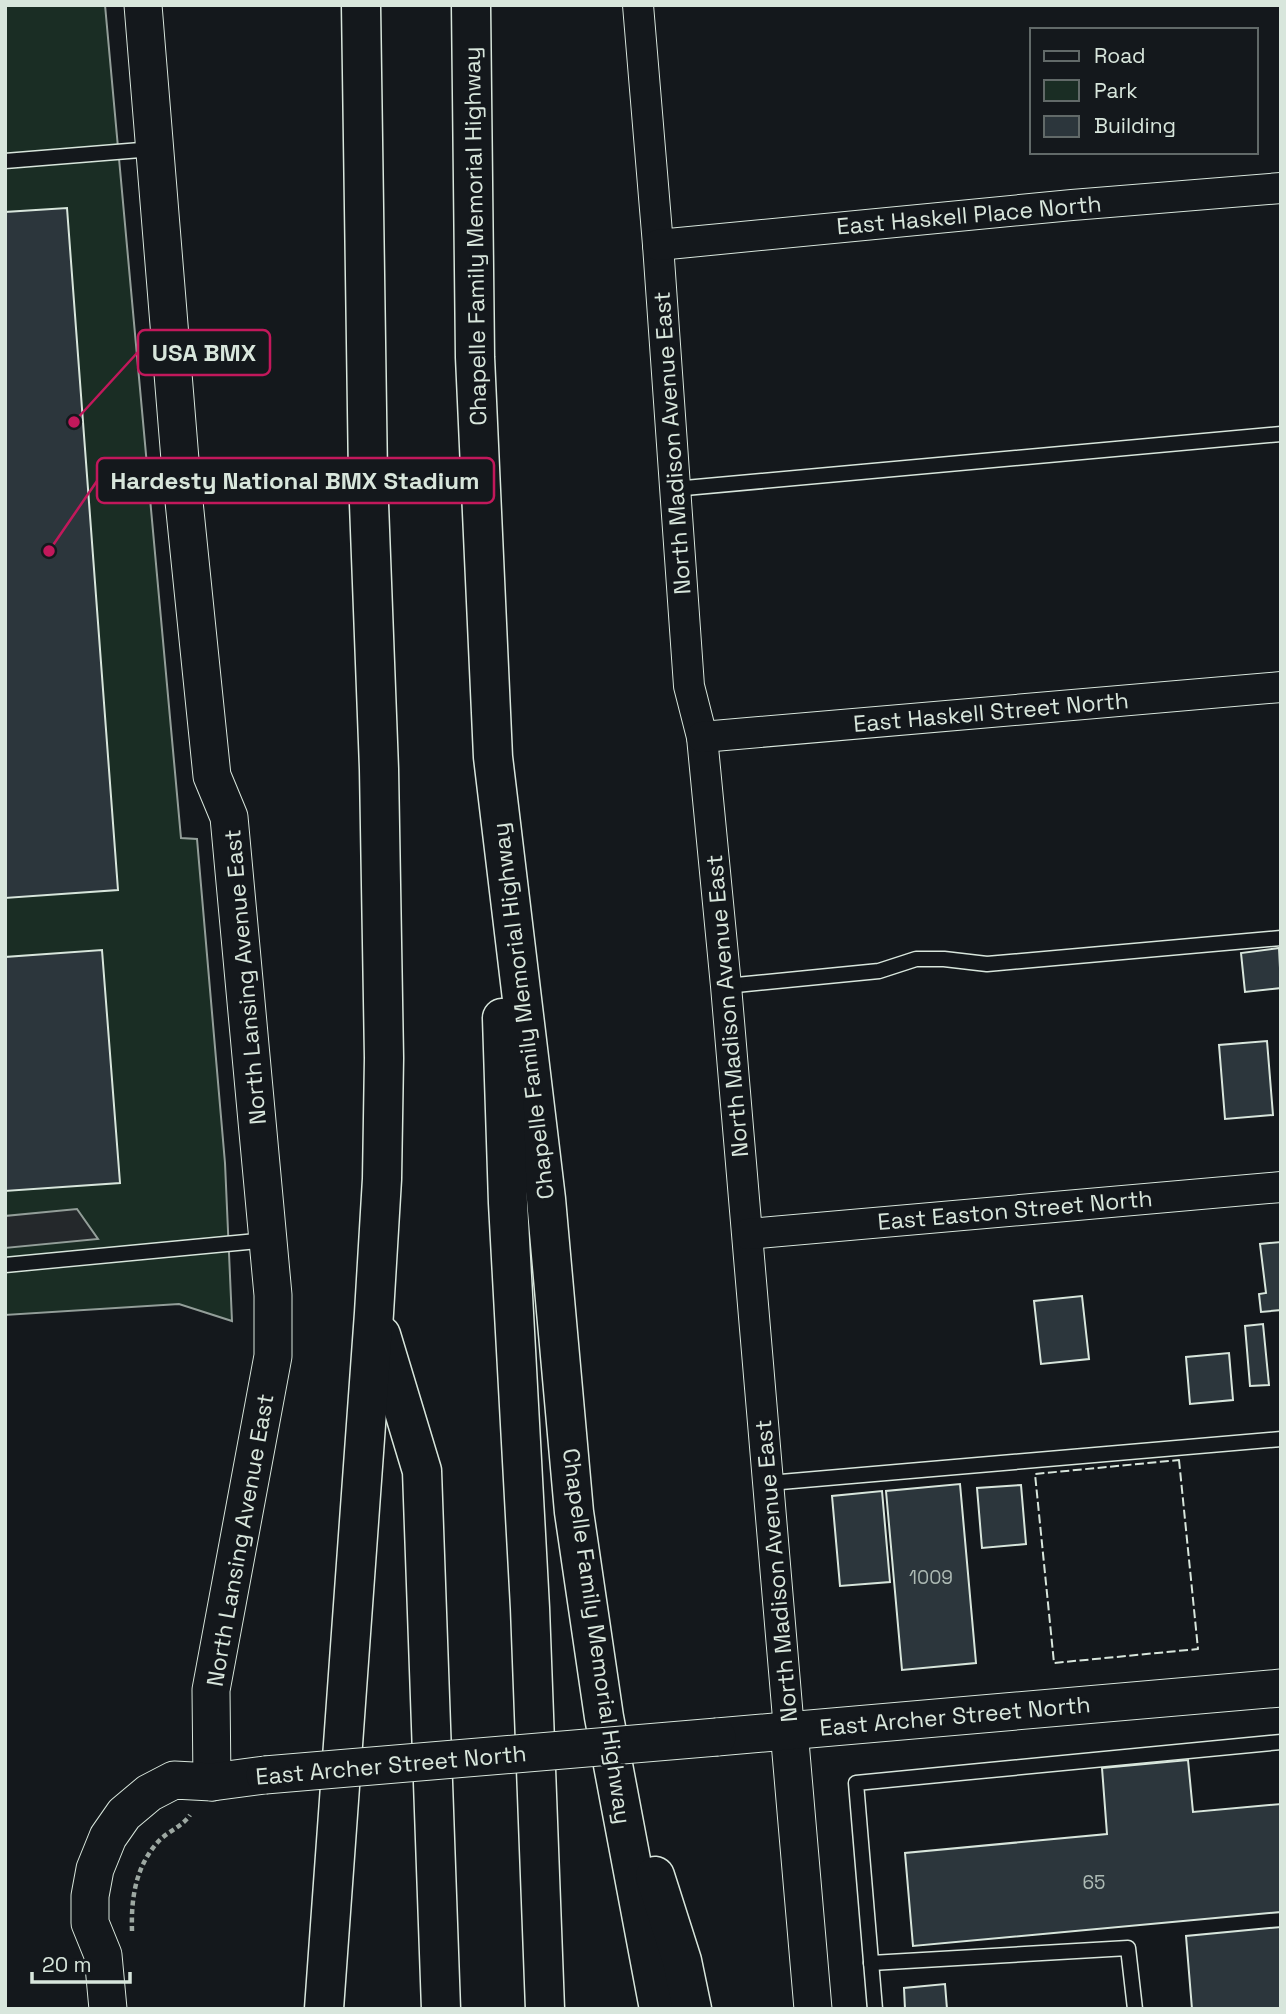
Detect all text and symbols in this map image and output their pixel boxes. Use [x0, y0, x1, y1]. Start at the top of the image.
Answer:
legend [1030, 28, 1258, 154]
text: Road [1094, 42, 1146, 69]
street label: Chapelle Family Memorial Highway [457, 46, 493, 426]
text: Park [1094, 77, 1138, 104]
text: Building [1094, 112, 1176, 139]
street label: East Haskell Place North [835, 188, 1103, 242]
street label: North Madison Avenue East [646, 290, 698, 596]
callout: USA BMX [138, 330, 270, 375]
text: USA BMX [152, 337, 256, 368]
callout: Hardesty National BMX Stadium [97, 458, 494, 503]
text: Hardesty National BMX Stadium [111, 465, 480, 496]
street label: East Haskell Street North [852, 685, 1130, 739]
street label: Chapelle Family Memorial Highway [485, 821, 561, 1201]
street label: North Lansing Avenue East [217, 828, 273, 1126]
street label: North Madison Avenue East [699, 853, 755, 1159]
street label: East Easton Street North [876, 1183, 1154, 1237]
street label: North Lansing Avenue East [199, 1391, 281, 1689]
street label: North Madison Avenue East [748, 1418, 804, 1724]
street label: Chapelle Family Memorial Highway [556, 1446, 638, 1826]
house number: 1009 [909, 1565, 953, 1590]
street label: East Archer Street North [818, 1689, 1092, 1743]
street label: East Archer Street North [254, 1738, 528, 1792]
house number: 65 [1082, 1870, 1106, 1895]
scale bar [32, 1940, 130, 1984]
text: 20 m [42, 1951, 92, 1978]

